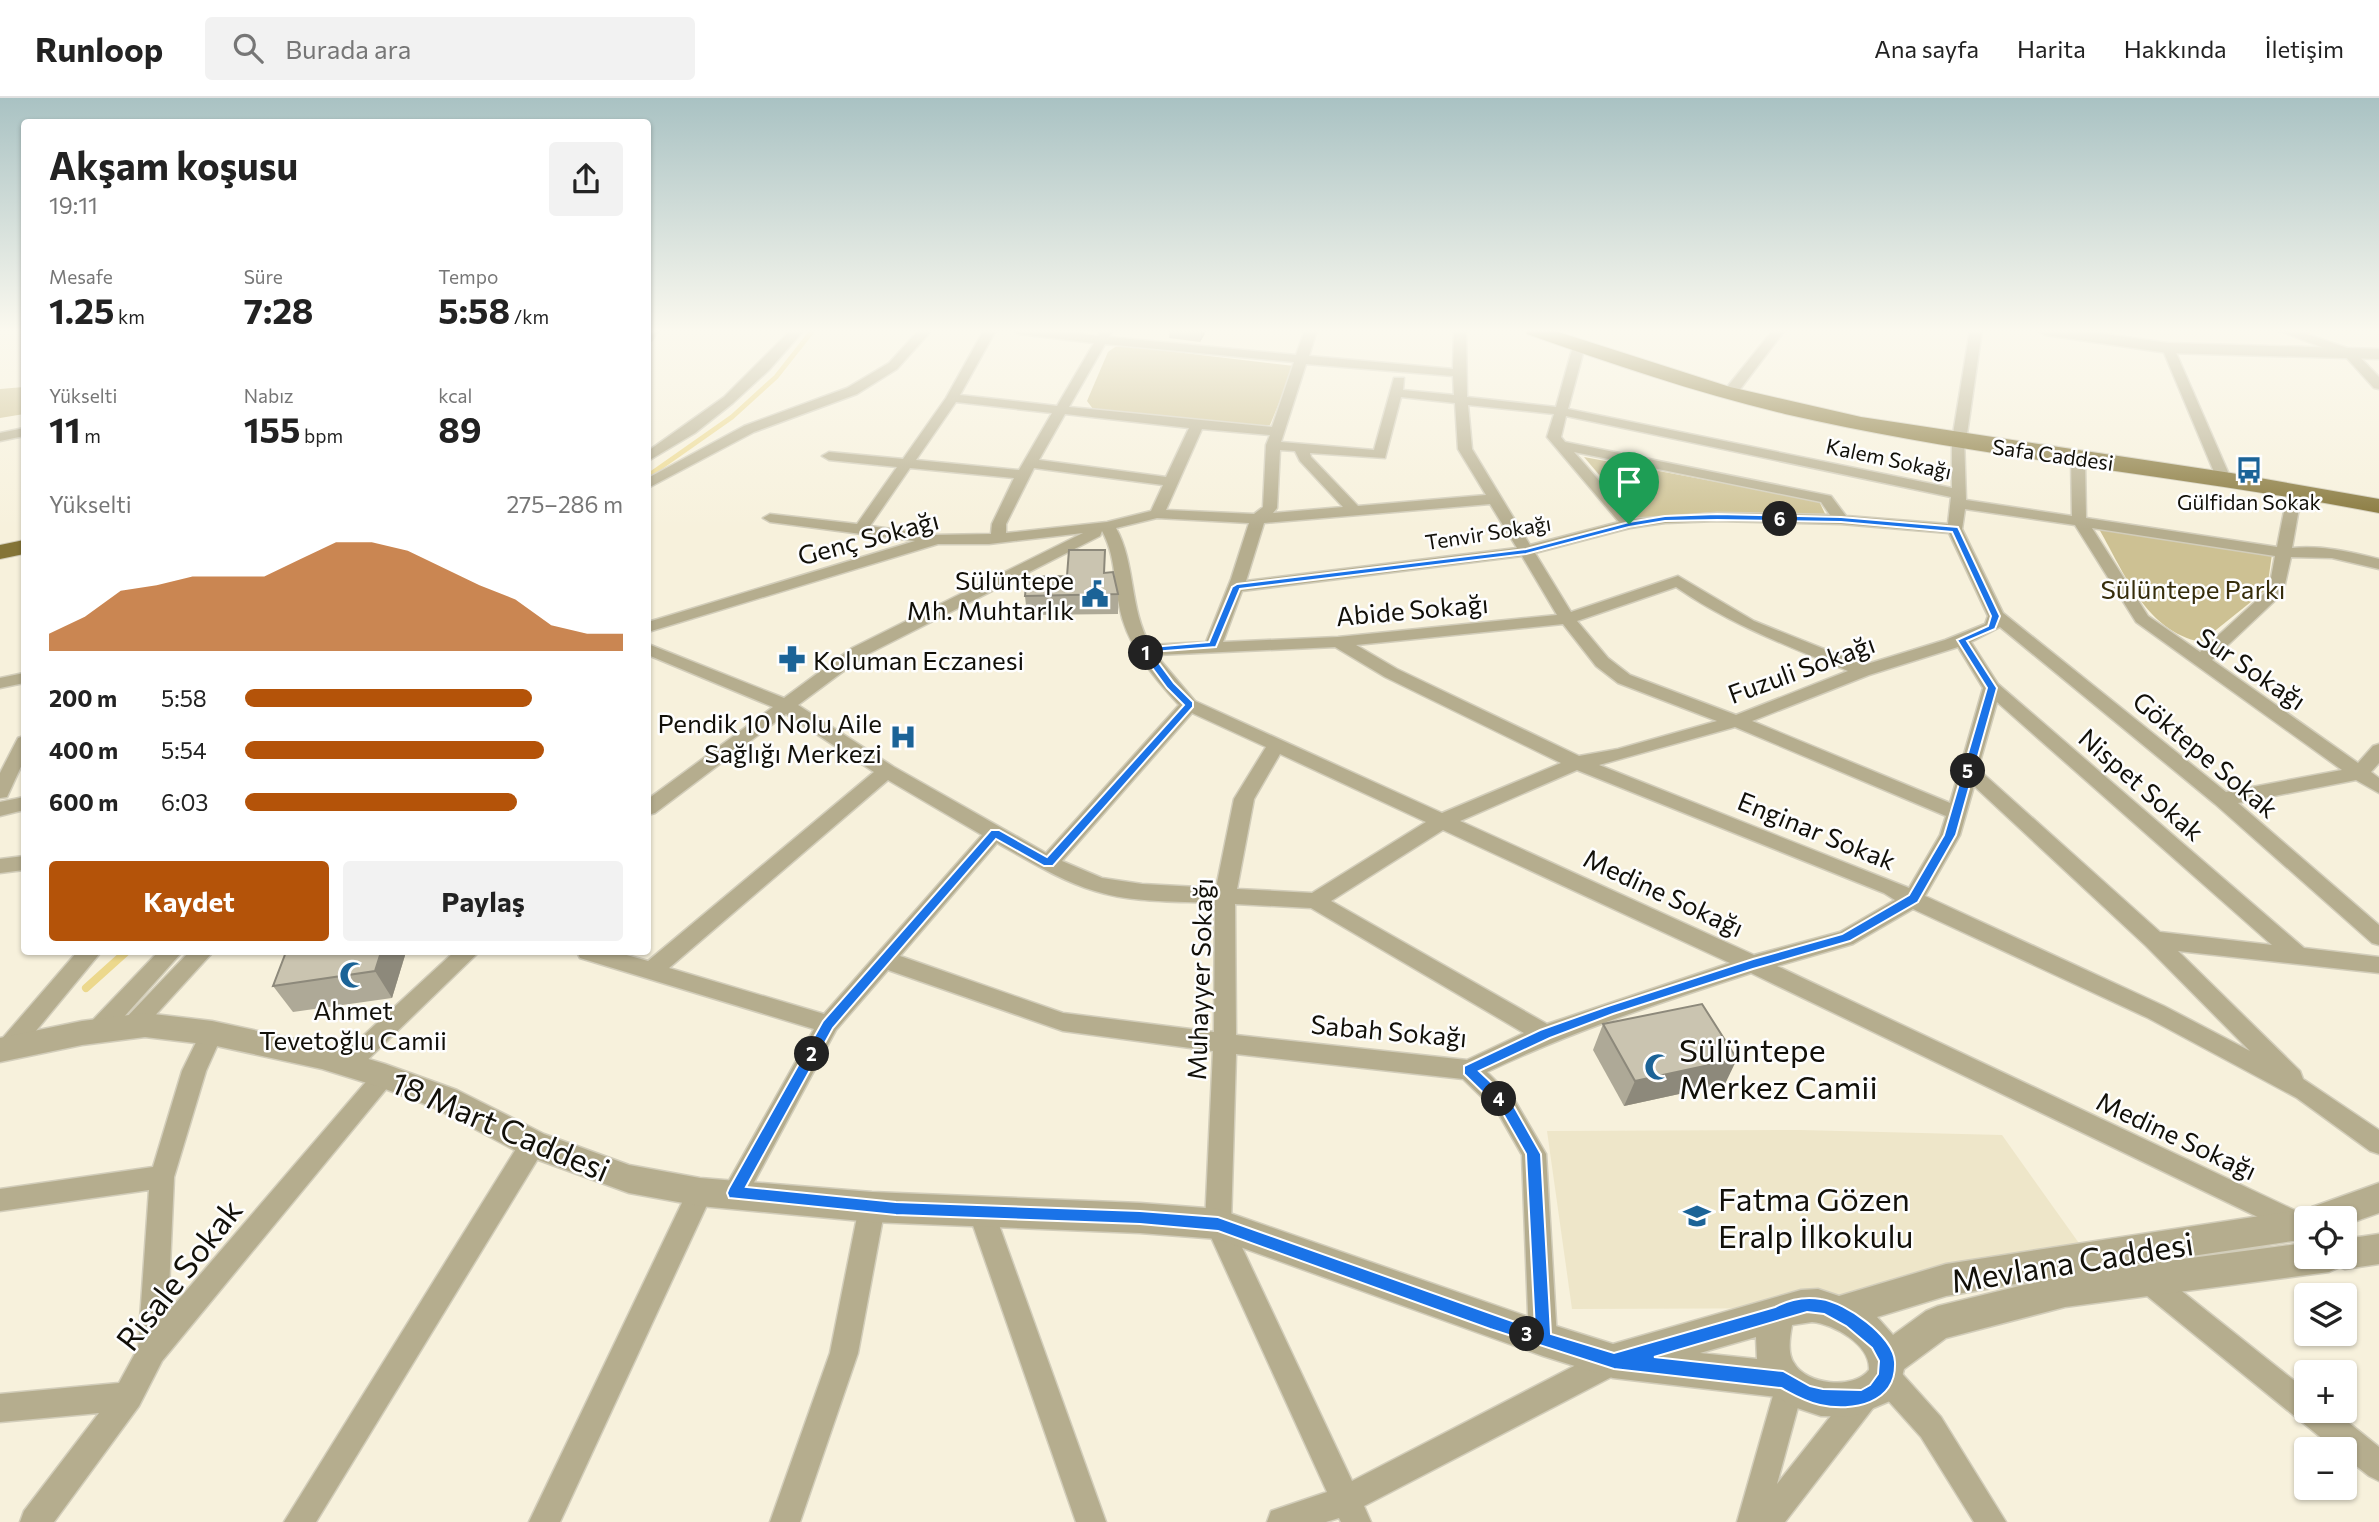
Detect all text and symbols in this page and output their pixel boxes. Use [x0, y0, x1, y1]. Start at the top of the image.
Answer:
search box [205, 17, 695, 80]
text: Runloop [35, 28, 163, 69]
icon: search [229, 29, 267, 67]
text: Burada ara [285, 33, 411, 64]
text: Ana sayfa [1874, 34, 1979, 63]
text: Harita [2017, 34, 2086, 63]
text: Hakkında [2124, 34, 2227, 63]
text: İletişim [2265, 34, 2344, 63]
text: Akşam koşusu [49, 141, 298, 188]
button: share [549, 142, 623, 216]
text: 19:11 [49, 191, 98, 219]
text: Mesafe [49, 265, 113, 288]
text: Süre [244, 265, 283, 288]
text: Tempo [438, 265, 498, 288]
text: 1.25 [49, 288, 114, 331]
text: 7:28 [244, 288, 314, 331]
text: 5:58 [438, 288, 510, 331]
text: km [114, 305, 145, 328]
text: /km [510, 305, 549, 328]
text: Yükselti [49, 384, 117, 407]
text: Nabız [244, 384, 293, 407]
text: kcal [438, 384, 472, 407]
text: 11 [49, 407, 81, 450]
text: 155 [244, 407, 300, 450]
text: 89 [438, 407, 482, 450]
text: m [81, 424, 101, 447]
text: bpm [300, 424, 343, 447]
street label: Kalem Sokağı [1824, 432, 1954, 484]
street label: Safa Caddesi [1991, 433, 2115, 475]
pin [1599, 452, 1659, 524]
bus stop icon: Gülfidan Sokak [2234, 455, 2264, 485]
icon: arrive [1610, 463, 1648, 501]
place label: Gülfidan Sokak [2177, 489, 2321, 514]
text: Yükselti [49, 490, 132, 518]
text: 275–286 m [506, 490, 623, 518]
pin: 6 [1762, 502, 1798, 536]
street label: Genç Sokağı [794, 503, 942, 571]
text: 6 [1774, 507, 1785, 530]
street label: Tenvir Sokağı [1423, 510, 1553, 554]
place label: Sülüntepe Mh. Muhtarlık [907, 564, 1074, 625]
park label: Sülüntepe Parkı [2100, 573, 2286, 604]
public building icon: Sülüntepe Mh. Muhtarlık [1080, 579, 1110, 609]
street label: Abide Sokağı [1334, 587, 1490, 631]
street label: Sur Sokağı [2192, 620, 2312, 716]
street label: Fuzuli Sokağı [1723, 627, 1879, 709]
pin: 1 [1128, 636, 1164, 670]
text: 1 [1141, 641, 1150, 664]
pharmacy icon: Koluman Eczanesi [777, 644, 807, 674]
place label: Koluman Eczanesi [813, 644, 1024, 675]
text: 200 m [49, 684, 117, 712]
text: 5:58 [161, 684, 207, 712]
street label: Göktepe Sokak [2127, 684, 2285, 824]
place label: Pendik 10 Nolu Aile Sağlığı Merkezi [658, 707, 882, 768]
street label: Nispet Sokak [2073, 721, 2211, 847]
hospital icon: Pendik 10 Nolu Aile Sağlığı Merkezi [888, 722, 918, 752]
text: 400 m [49, 736, 118, 764]
text: 5:54 [161, 736, 207, 764]
pin: 5 [1951, 754, 1986, 788]
text: 5 [1962, 759, 1973, 782]
street label: Enginar Sokak [1734, 784, 1900, 876]
text: 600 m [49, 788, 118, 816]
text: 6:03 [161, 788, 208, 816]
street label: Medine Sokağı [1579, 841, 1749, 943]
button: Kaydet [49, 861, 329, 941]
button: Paylaş [343, 861, 623, 941]
street label: Muhayyer Sokağı [1180, 877, 1218, 1081]
mosque icon: Ahmet Tevetoğlu Camii [338, 960, 368, 990]
place label: Ahmet Tevetoğlu Camii [259, 994, 447, 1055]
street label: Sabah Sokağı [1309, 1008, 1469, 1052]
place label: Sülüntepe Merkez Camii [1679, 1029, 1878, 1106]
pin: 2 [794, 1037, 830, 1072]
text: 2 [806, 1042, 817, 1065]
mosque icon: Sülüntepe Merkez Camii [1643, 1052, 1673, 1082]
street label: 18 Mart Caddesi [386, 1061, 616, 1189]
pin: 4 [1482, 1082, 1516, 1116]
street label: Medine Sokağı [2092, 1084, 2262, 1186]
text: 4 [1493, 1087, 1504, 1110]
place label: Fatma Gözen Eralp İlkokulu [1718, 1178, 1913, 1255]
street label: Risale Sokak [106, 1190, 250, 1358]
school or university icon: Fatma Gözen Eralp İlkokulu [1682, 1201, 1712, 1231]
map controls [2294, 1206, 2357, 1500]
button: locate [2294, 1206, 2357, 1269]
street label: Mevlana Caddesi [1948, 1222, 2196, 1300]
button: layers [2294, 1283, 2357, 1346]
pin: 3 [1510, 1316, 1544, 1352]
text: 3 [1521, 1322, 1532, 1345]
button: + [2294, 1360, 2357, 1423]
button: − [2294, 1437, 2357, 1500]

